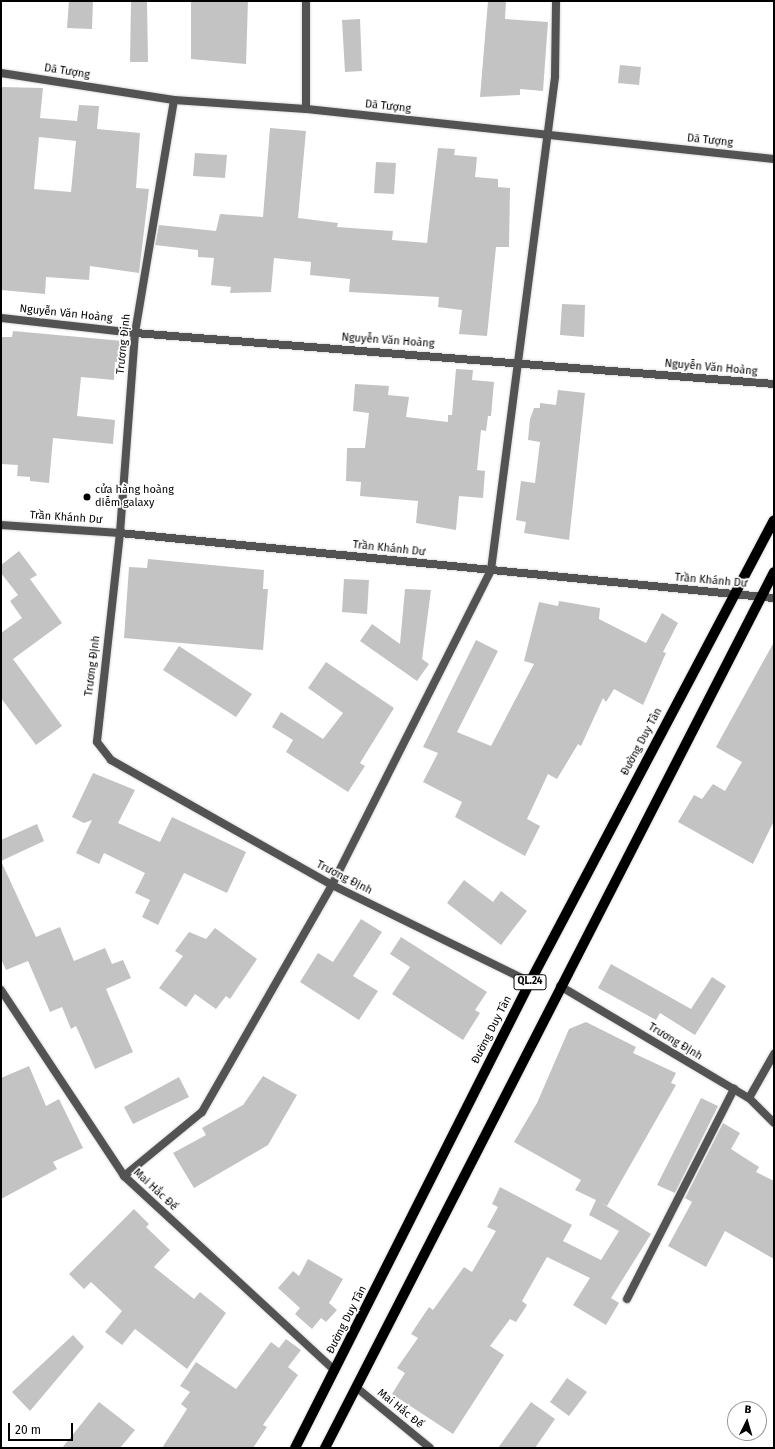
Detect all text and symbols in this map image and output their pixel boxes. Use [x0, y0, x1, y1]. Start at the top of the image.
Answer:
street label: Dã Tượng [43, 62, 91, 82]
street label: Dã Tượng [364, 98, 412, 116]
street label: Dã Tượng [686, 132, 734, 150]
street label: Nguyễn Văn Hoàng [19, 303, 113, 325]
street label: Trương Định [114, 313, 134, 375]
street label: Nguyễn Văn Hoàng [341, 331, 435, 351]
street label: Nguyễn Văn Hoàng [664, 357, 758, 379]
place label: cửa hàng hoàng diễm galaxy [95, 484, 174, 510]
marker: cửa hàng hoàng diễm galaxy [82, 492, 92, 502]
street label: Trần Khánh Dư [29, 509, 103, 527]
street label: Trần Khánh Dư [352, 539, 426, 559]
street label: Trần Khánh Dư [674, 571, 748, 591]
street label: Trương Định [83, 635, 103, 697]
street label: Đường Duy Tân [619, 706, 665, 778]
street label: Trương Định [314, 858, 374, 898]
road number: QL.24 [513, 974, 547, 990]
street label: Đường Duy Tân [469, 994, 515, 1066]
street label: Trương Định [646, 1021, 704, 1063]
street label: Mai Hắc Đế [130, 1166, 180, 1214]
street label: Đường Duy Tân [324, 1284, 370, 1356]
street label: Mai Hắc Đế [374, 1386, 426, 1432]
north arrow [727, 1401, 767, 1441]
text: B [744, 1403, 752, 1416]
scale bar [10, 1415, 75, 1441]
text: 20 m [15, 1423, 41, 1437]

